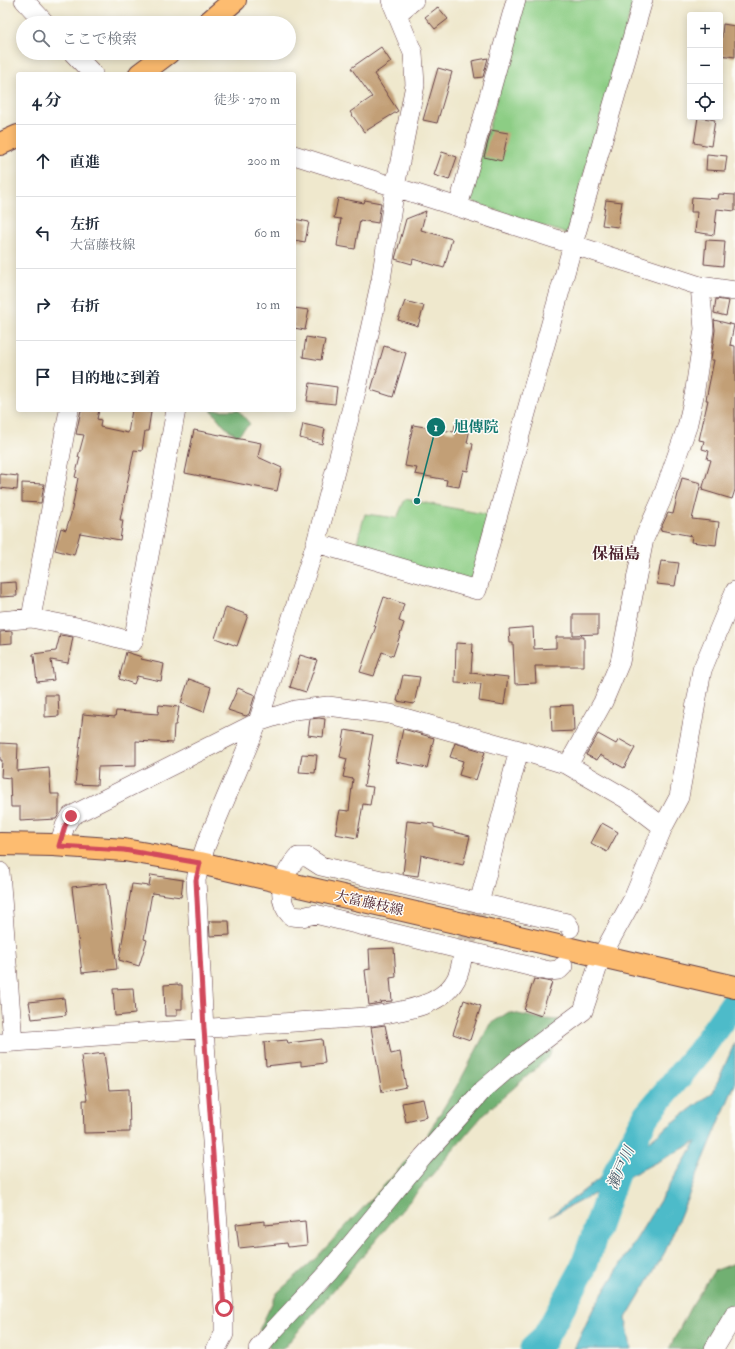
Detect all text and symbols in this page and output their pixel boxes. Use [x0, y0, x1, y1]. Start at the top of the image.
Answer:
map controls [687, 12, 723, 120]
button: + [687, 12, 723, 48]
search box [16, 16, 296, 60]
icon: search [30, 27, 52, 49]
text: ここで検索 [62, 30, 137, 49]
button: − [687, 48, 723, 84]
button: locate [687, 84, 723, 120]
text: 4 分 [32, 90, 62, 111]
text: 徒歩 · 270 m [214, 92, 280, 108]
icon: ahead [32, 150, 54, 172]
text: 直進 [70, 153, 100, 172]
text: 200 m [247, 153, 280, 169]
text: 左折 [70, 215, 100, 234]
icon: left [32, 222, 54, 244]
text: 60 m [254, 225, 280, 241]
text: 大富藤枝線 [70, 237, 135, 253]
icon: right [32, 294, 54, 316]
text: 右折 [70, 297, 100, 316]
text: 10 m [256, 297, 280, 313]
icon: arrive [32, 366, 54, 388]
text: 目的地に到着 [70, 369, 160, 388]
callout: 旭傳院 [426, 413, 507, 440]
text: 旭傳院 [453, 418, 499, 437]
text: 1 [434, 420, 438, 435]
district label: 保福島 [592, 544, 640, 564]
route end [62, 807, 80, 825]
street label: 大富藤枝線 [333, 887, 405, 919]
water label: 瀬戸川 [603, 1142, 640, 1192]
route start [215, 1299, 233, 1317]

